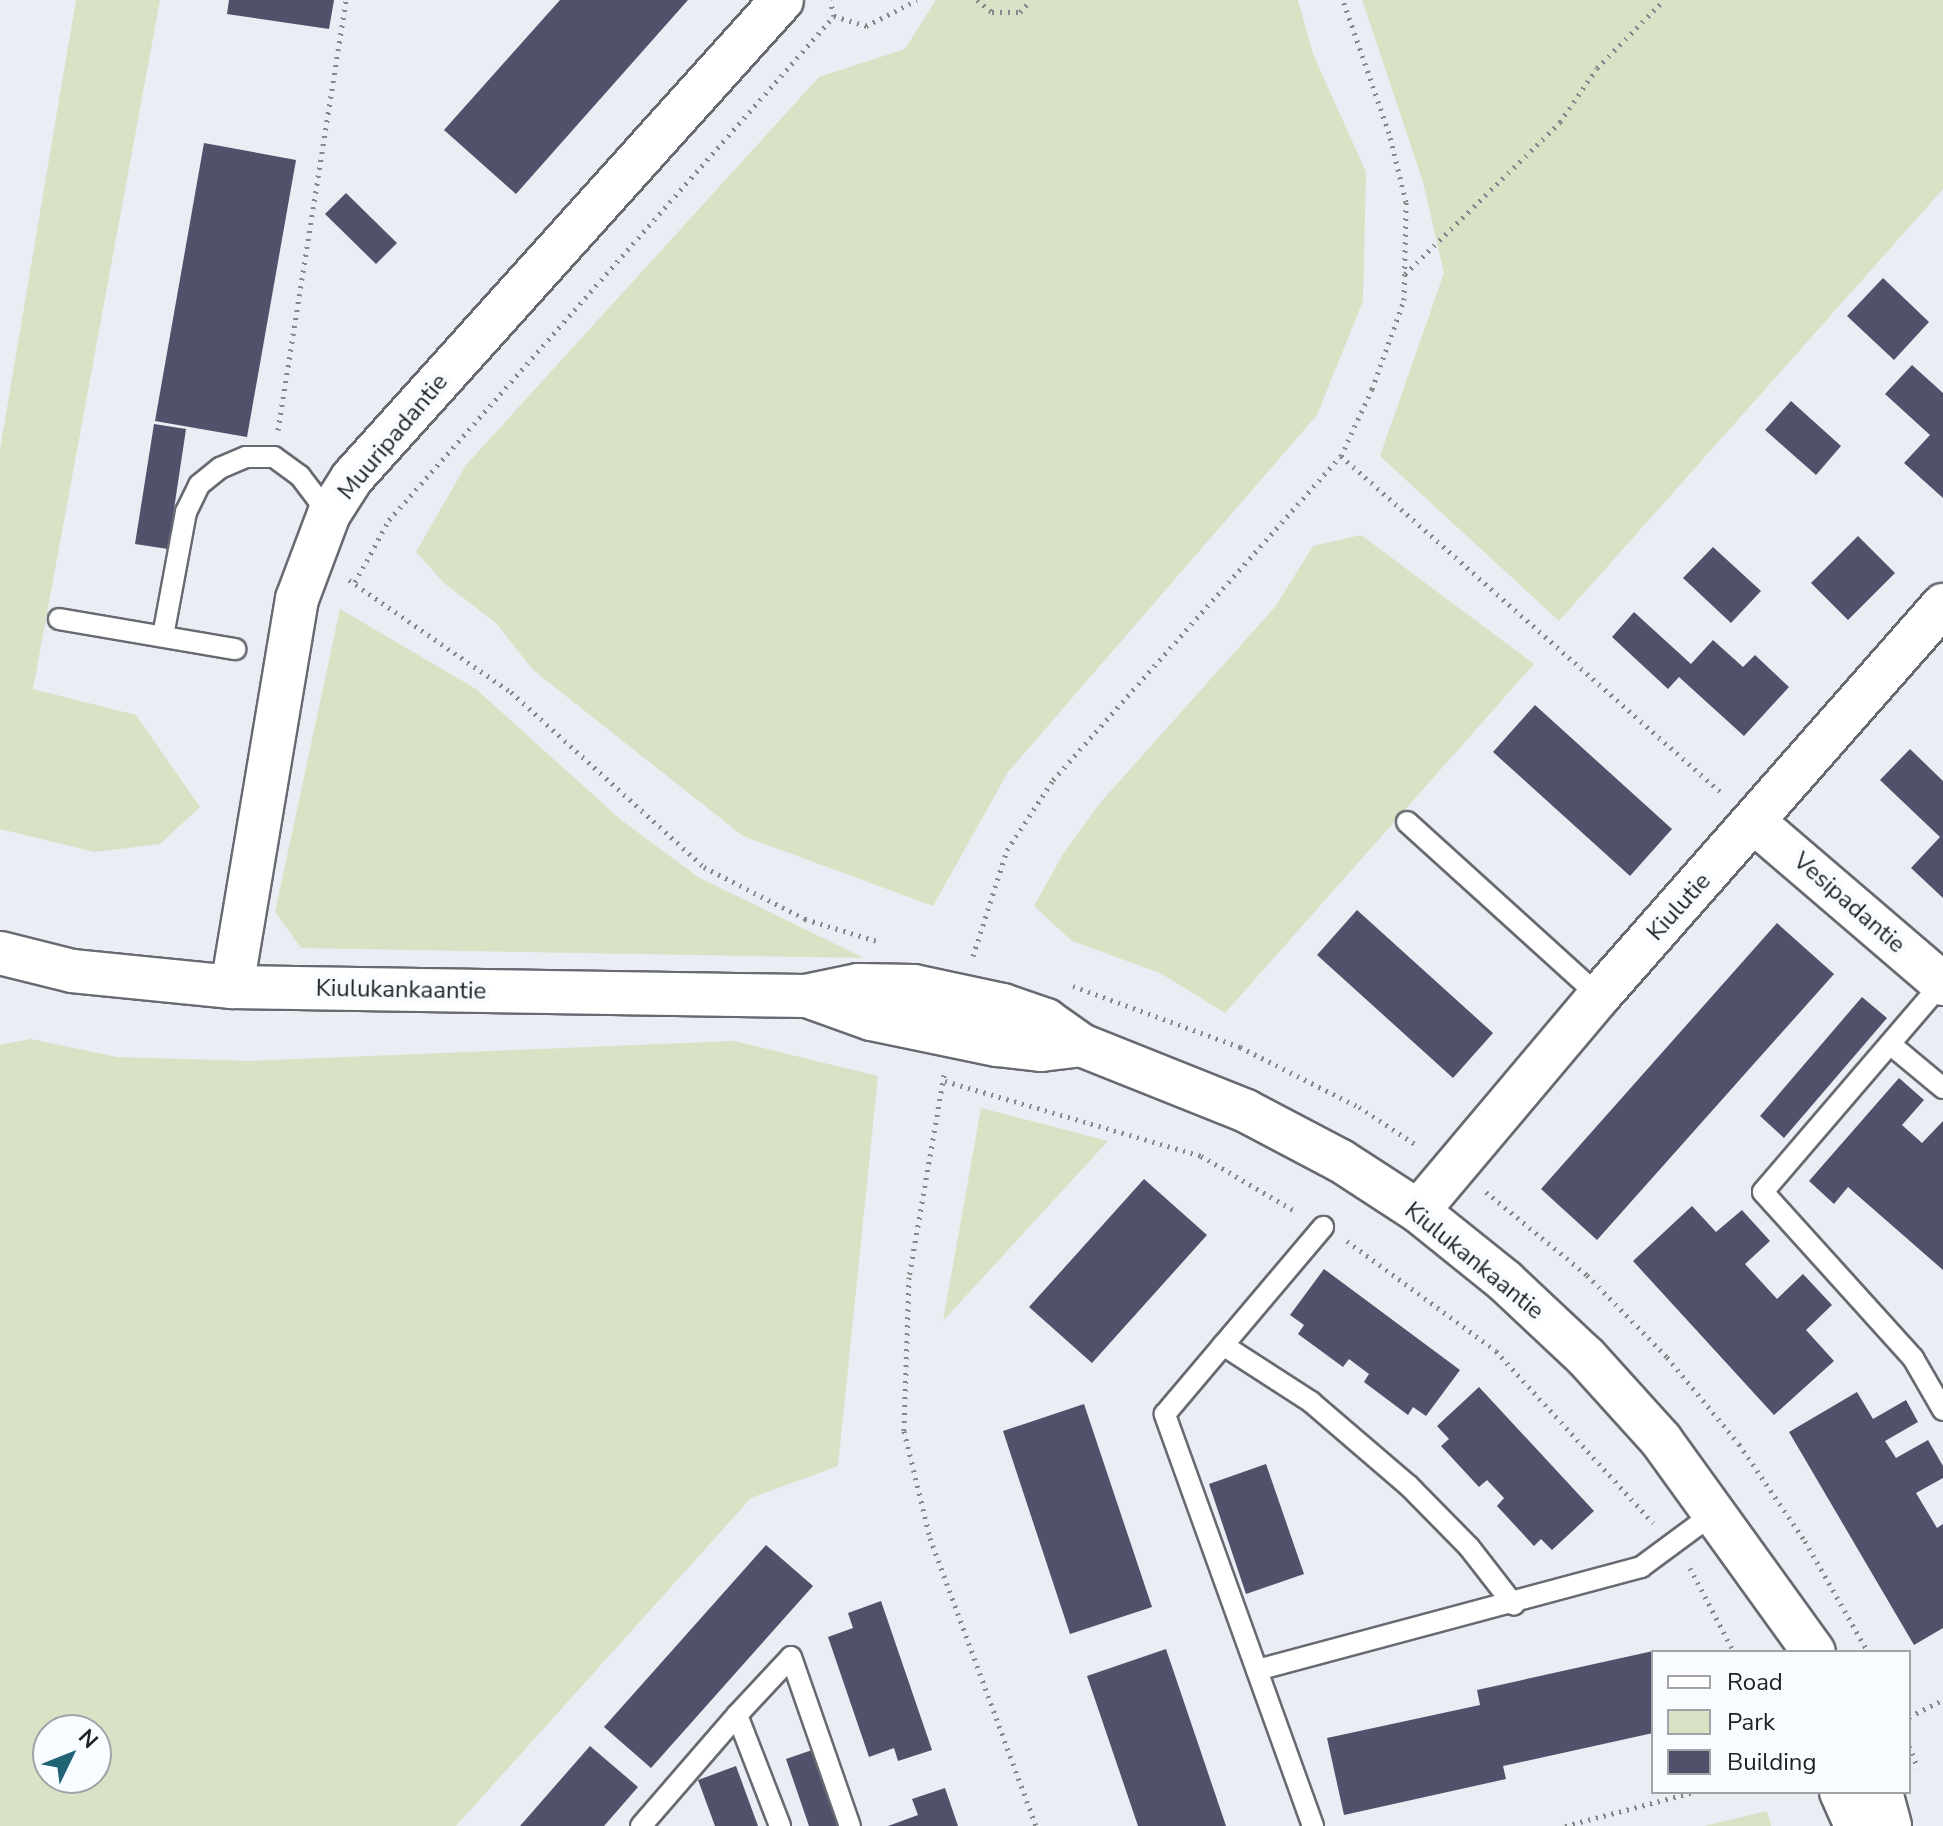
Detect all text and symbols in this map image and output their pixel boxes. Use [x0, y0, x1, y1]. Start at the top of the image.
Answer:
street label: Muuripadantie [332, 368, 454, 506]
street label: Vesipadantie [1787, 847, 1911, 959]
street label: Kiulutie [1641, 867, 1717, 947]
street label: Kiulukankaantie [316, 974, 486, 1006]
street label: Kiulukankaantie [1399, 1196, 1549, 1326]
legend [1651, 1650, 1911, 1794]
text: Road [1727, 1666, 1783, 1698]
text: Park [1727, 1706, 1775, 1738]
north arrow [32, 1714, 112, 1794]
text: N [72, 1723, 105, 1755]
text: Building [1727, 1746, 1817, 1778]

